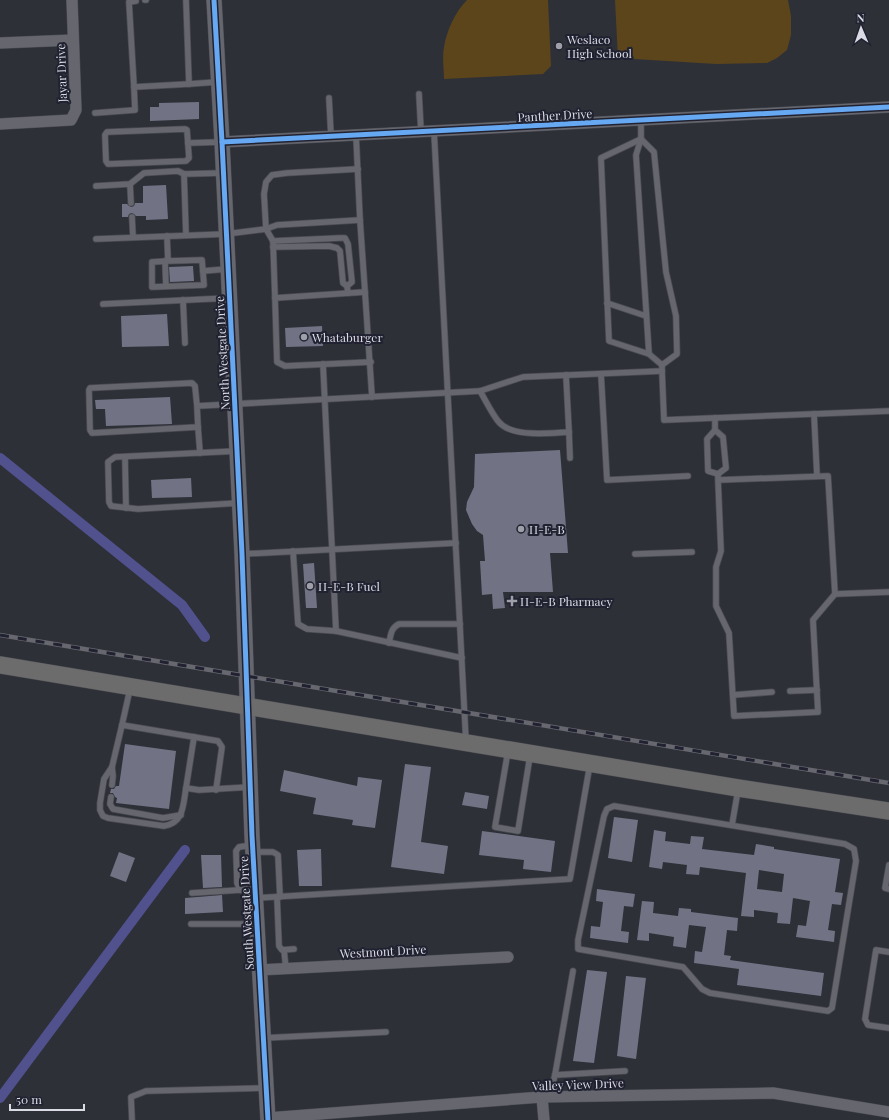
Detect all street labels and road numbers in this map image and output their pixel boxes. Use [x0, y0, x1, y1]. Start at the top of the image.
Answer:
street label: Jayar Drive [52, 43, 70, 104]
street label: Panther Drive [517, 105, 593, 125]
street label: North Westgate Drive [211, 295, 233, 411]
street label: South Westgate Drive [235, 856, 257, 970]
street label: Westmont Drive [338, 941, 427, 961]
street label: Valley View Drive [531, 1074, 624, 1094]

